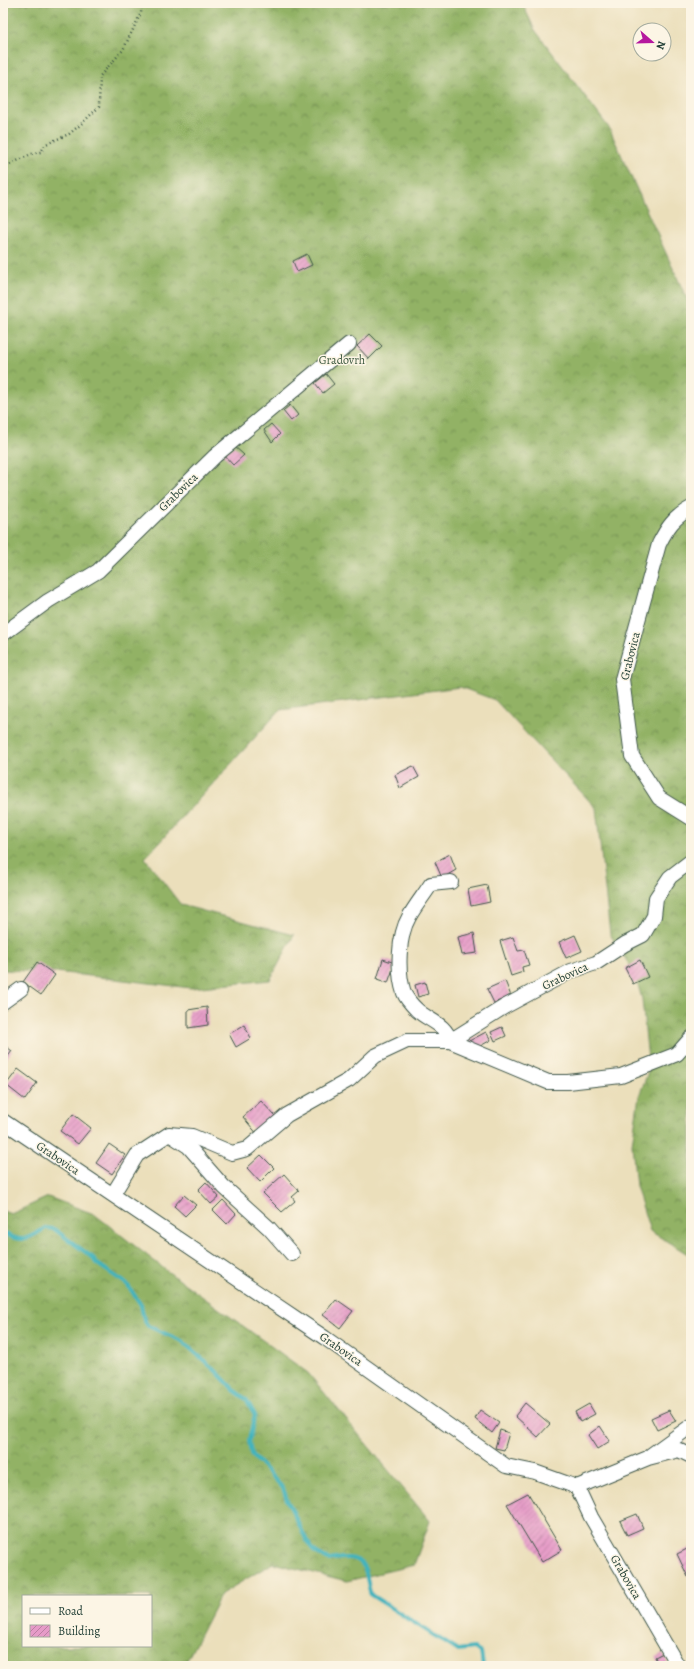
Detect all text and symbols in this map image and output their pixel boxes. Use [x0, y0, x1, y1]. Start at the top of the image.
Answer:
north arrow [632, 22, 672, 62]
text: N [653, 39, 669, 52]
park label: Gradovrh [319, 352, 366, 368]
street label: Grabovica [155, 469, 201, 515]
street label: Grabovica [616, 630, 644, 682]
street label: Grabovica [539, 958, 591, 994]
street label: Grabovica [33, 1138, 83, 1179]
street label: Grabovica [316, 1328, 366, 1370]
street label: Grabovica [607, 1552, 645, 1603]
legend [22, 1595, 152, 1647]
text: Road [58, 1603, 84, 1619]
text: Building [58, 1623, 100, 1639]

